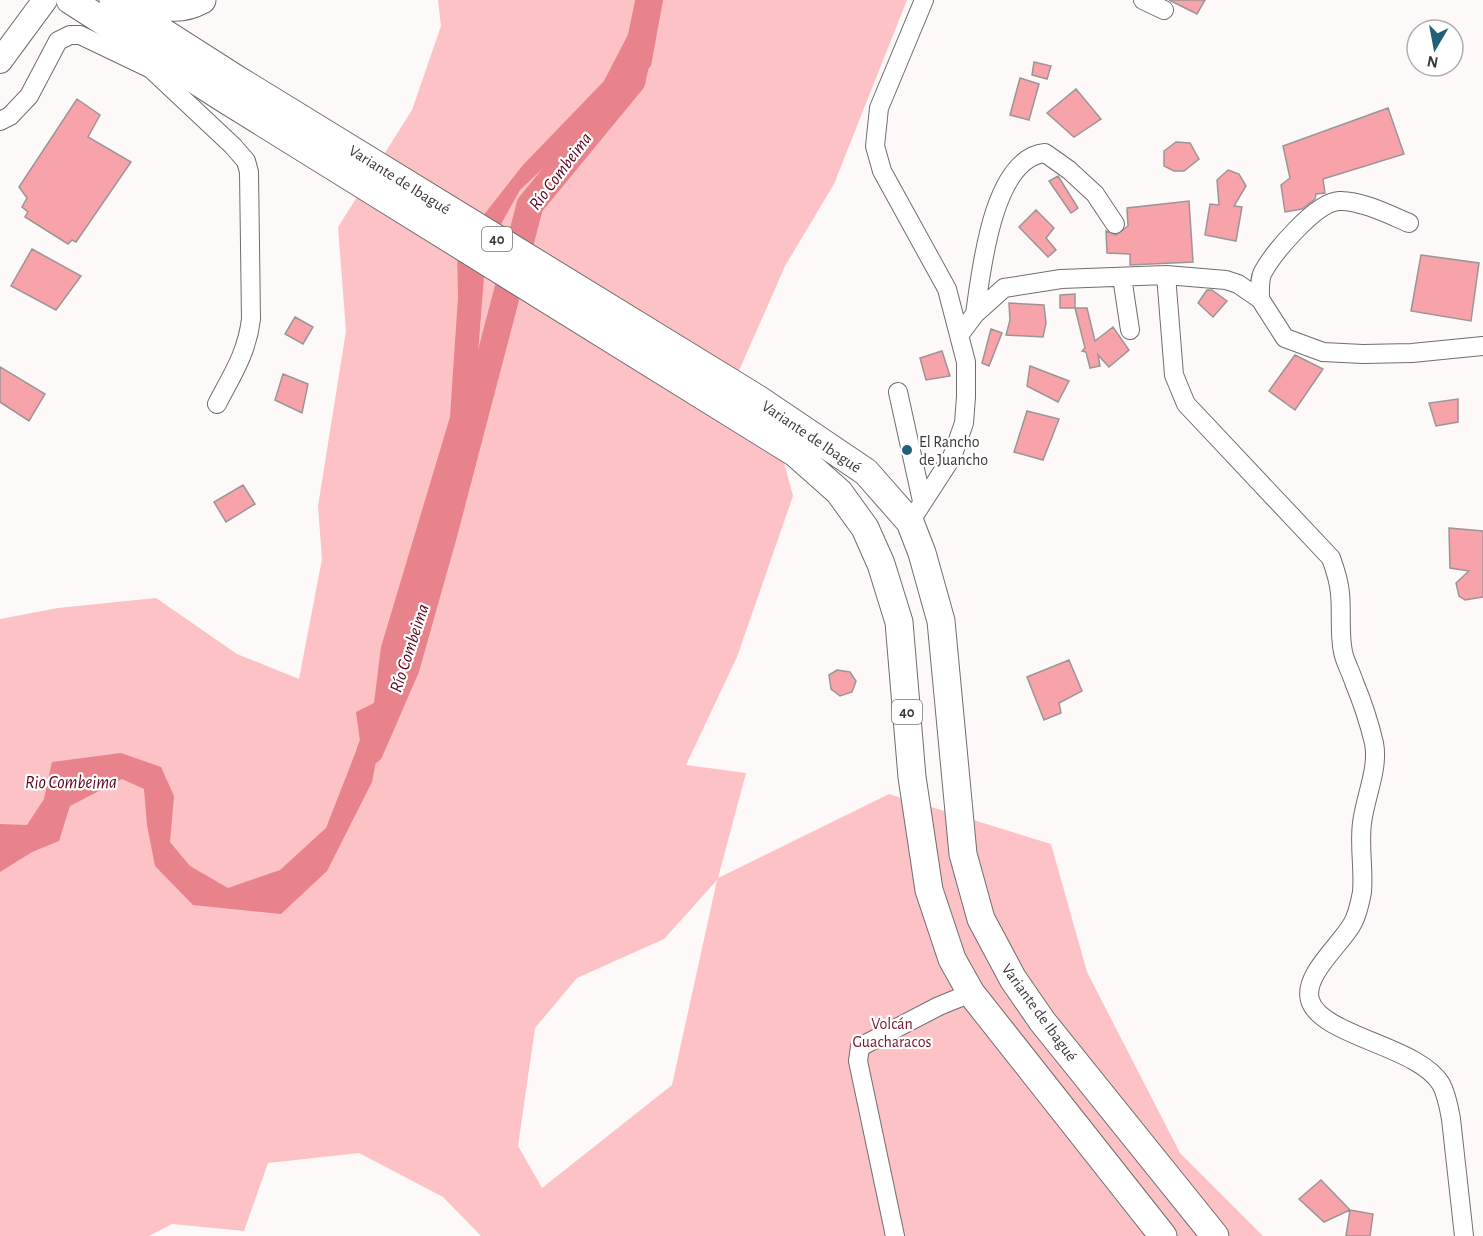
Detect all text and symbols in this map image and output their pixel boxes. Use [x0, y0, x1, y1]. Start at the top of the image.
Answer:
north arrow [1405, 18, 1465, 78]
text: N [1426, 53, 1439, 71]
water label: Río Combeima [526, 129, 596, 214]
street label: Variante de Ibagué [346, 142, 453, 217]
road number: 40 [482, 227, 512, 251]
street label: Variante de Ibagué [759, 398, 864, 476]
place label: El Rancho de Juancho [919, 434, 988, 468]
marker: El Rancho de Juancho [900, 443, 914, 457]
water label: Río Combeima [387, 602, 433, 695]
road number: 40 [892, 700, 922, 724]
water label: Rio Combeima [25, 774, 117, 792]
street label: Variante de Ibagué [999, 961, 1080, 1064]
park label: Volcán Guacharacos [853, 1016, 931, 1050]

